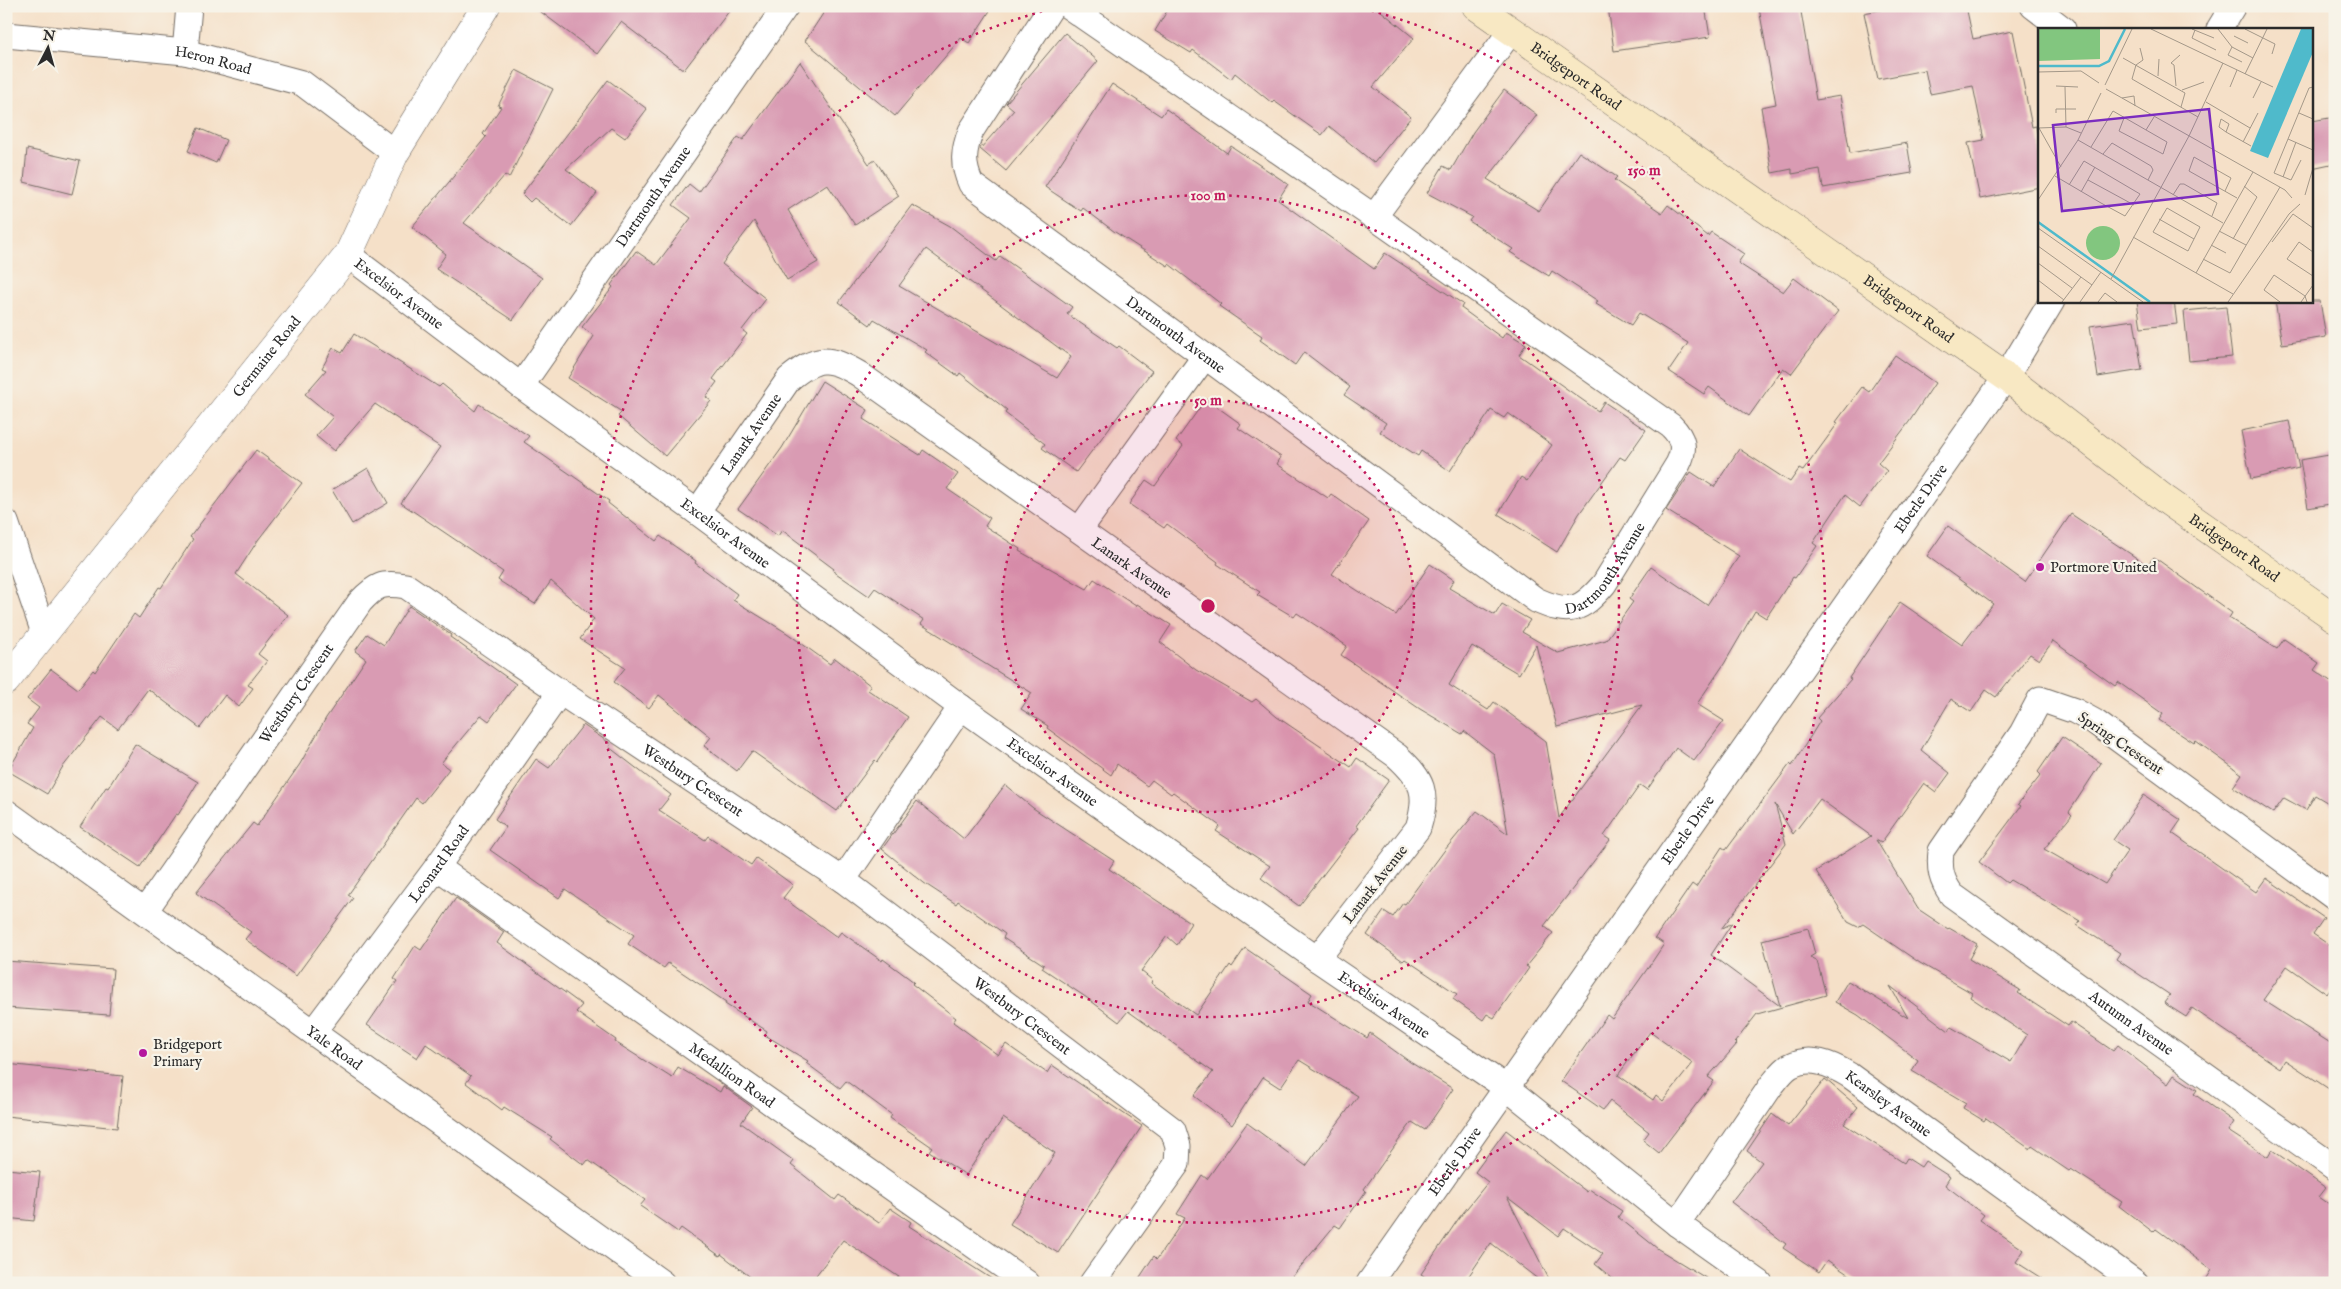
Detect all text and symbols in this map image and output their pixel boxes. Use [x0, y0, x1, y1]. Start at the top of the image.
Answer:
north arrow [22, 22, 72, 72]
text: N [41, 26, 56, 46]
inset map [2038, 28, 2314, 302]
street label: Bridgeport Road [1527, 38, 1626, 115]
street label: Heron Road [174, 42, 254, 79]
street label: Dartmouth Avenue [612, 143, 695, 251]
text: 150 m [1627, 161, 1661, 180]
text: 100 m [1190, 186, 1226, 205]
street label: Excelsior Avenue [350, 254, 447, 334]
street label: Bridgeport Road [1859, 271, 1958, 348]
street label: Dartmouth Avenue [1122, 292, 1229, 378]
street label: Germaine Road [229, 312, 306, 401]
street label: Lanark Avenue [717, 390, 786, 478]
text: 50 m [1194, 391, 1222, 410]
street label: Eberle Drive [1890, 461, 1952, 537]
street label: Excelsior Avenue [677, 494, 774, 573]
street label: Bridgeport Road [2185, 510, 2284, 587]
street label: Dartmouth Avenue [1564, 519, 1650, 619]
street label: Lanark Avenue [1088, 533, 1176, 603]
place label: Portmore United [2050, 558, 2158, 577]
marker: Portmore United [2034, 561, 2046, 573]
centre of rings [1199, 597, 1217, 615]
street label: Westbury Crescent [255, 640, 338, 747]
street label: Spring Crescent [2074, 708, 2167, 779]
street label: Excelsior Avenue [1003, 734, 1102, 811]
street label: Westbury Crescent [638, 740, 747, 821]
street label: Eberle Drive [1657, 792, 1719, 868]
street label: Leonard Road [405, 821, 474, 906]
street label: Lanark Avenue [1339, 841, 1412, 927]
street label: Excelsior Avenue [1334, 967, 1434, 1043]
street label: Westbury Crescent [969, 973, 1075, 1059]
street label: Autumn Avenue [2084, 986, 2177, 1060]
street label: Yale Road [302, 1022, 366, 1075]
place label: Bridgeport Primary [153, 1035, 222, 1071]
street label: Medallion Road [685, 1039, 779, 1113]
marker: Bridgeport Primary [137, 1047, 149, 1059]
street label: Kearsley Avenue [1841, 1066, 1935, 1142]
street label: Eberle Drive [1424, 1123, 1486, 1200]

